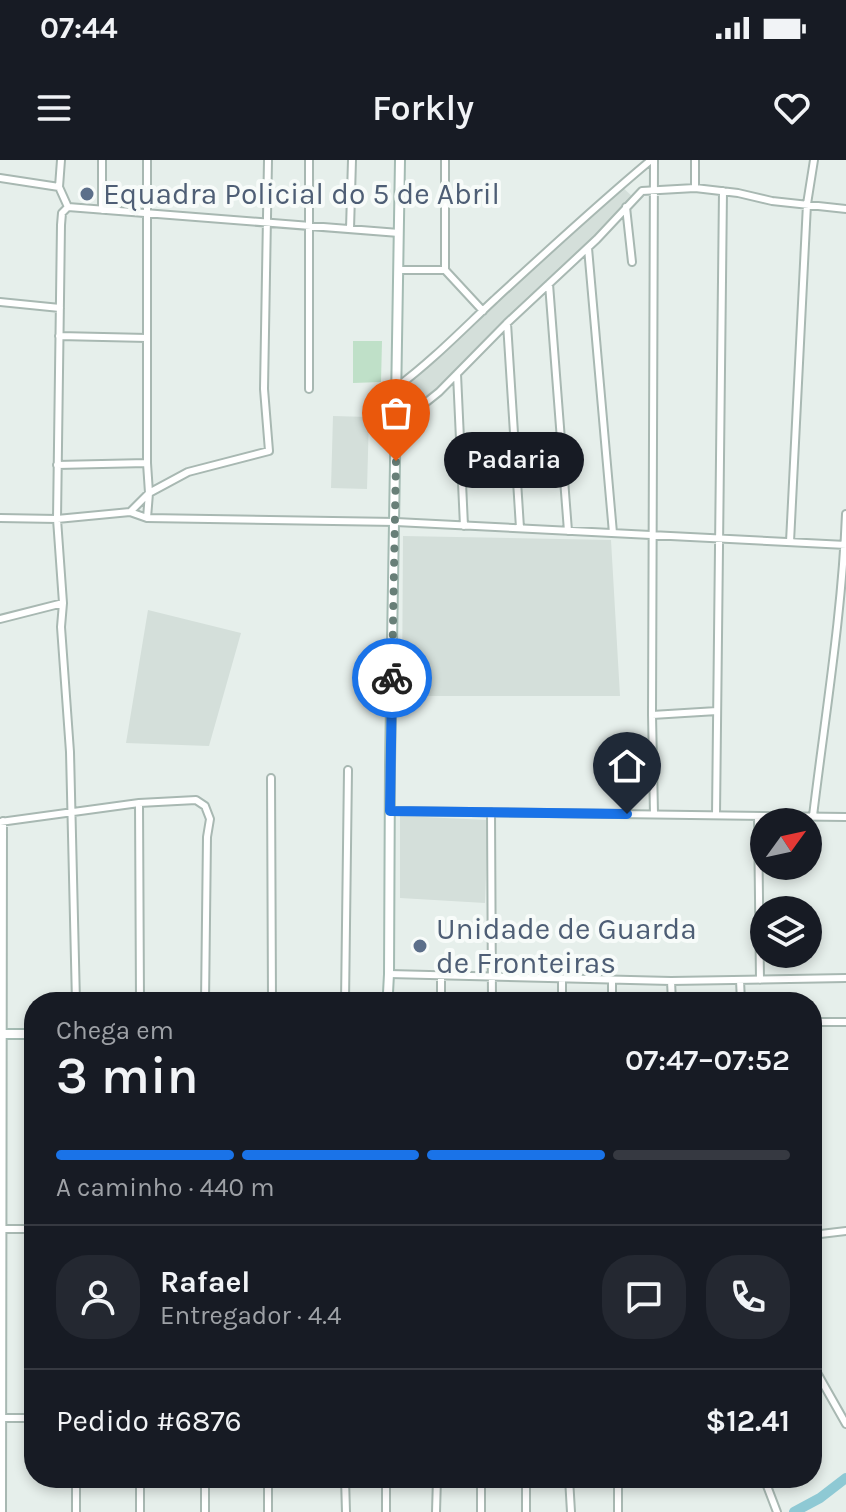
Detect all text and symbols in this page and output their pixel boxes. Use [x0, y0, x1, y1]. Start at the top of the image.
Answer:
text: 07:44 [40, 10, 118, 46]
icon: menu [32, 86, 76, 130]
icon: heart [770, 86, 814, 130]
text: Forkly [372, 87, 474, 129]
place label: Equadra Policial do 5 de Abril [103, 176, 500, 212]
marker: Equadra Policial do 5 de Abril [78, 185, 96, 203]
pin [362, 379, 430, 461]
icon: bag [374, 391, 418, 435]
callout: Padaria [444, 433, 584, 489]
text: Padaria [467, 444, 561, 475]
courier [352, 638, 432, 718]
icon: bike [370, 656, 414, 700]
pin [593, 732, 661, 814]
icon: home [605, 744, 649, 788]
north arrow [750, 808, 822, 880]
map controls [750, 808, 822, 968]
button: layers [750, 896, 822, 968]
place label: Unidade de Guarda de Fronteiras [436, 911, 697, 981]
marker: Unidade de Guarda de Fronteiras [411, 937, 429, 955]
text: Chega em [56, 1015, 174, 1046]
text: 07:47–07:52 [625, 1042, 790, 1078]
text: 3 min [56, 1045, 199, 1106]
text: A caminho · 440 m [56, 1172, 274, 1203]
button: person [56, 1255, 140, 1339]
button: chat [602, 1255, 686, 1339]
button: phone [706, 1255, 790, 1339]
text: Rafael [160, 1264, 250, 1300]
text: Entregador · 4.4 [160, 1300, 342, 1331]
text: Pedido #6876 [56, 1403, 242, 1439]
text: $12.41 [705, 1403, 790, 1439]

